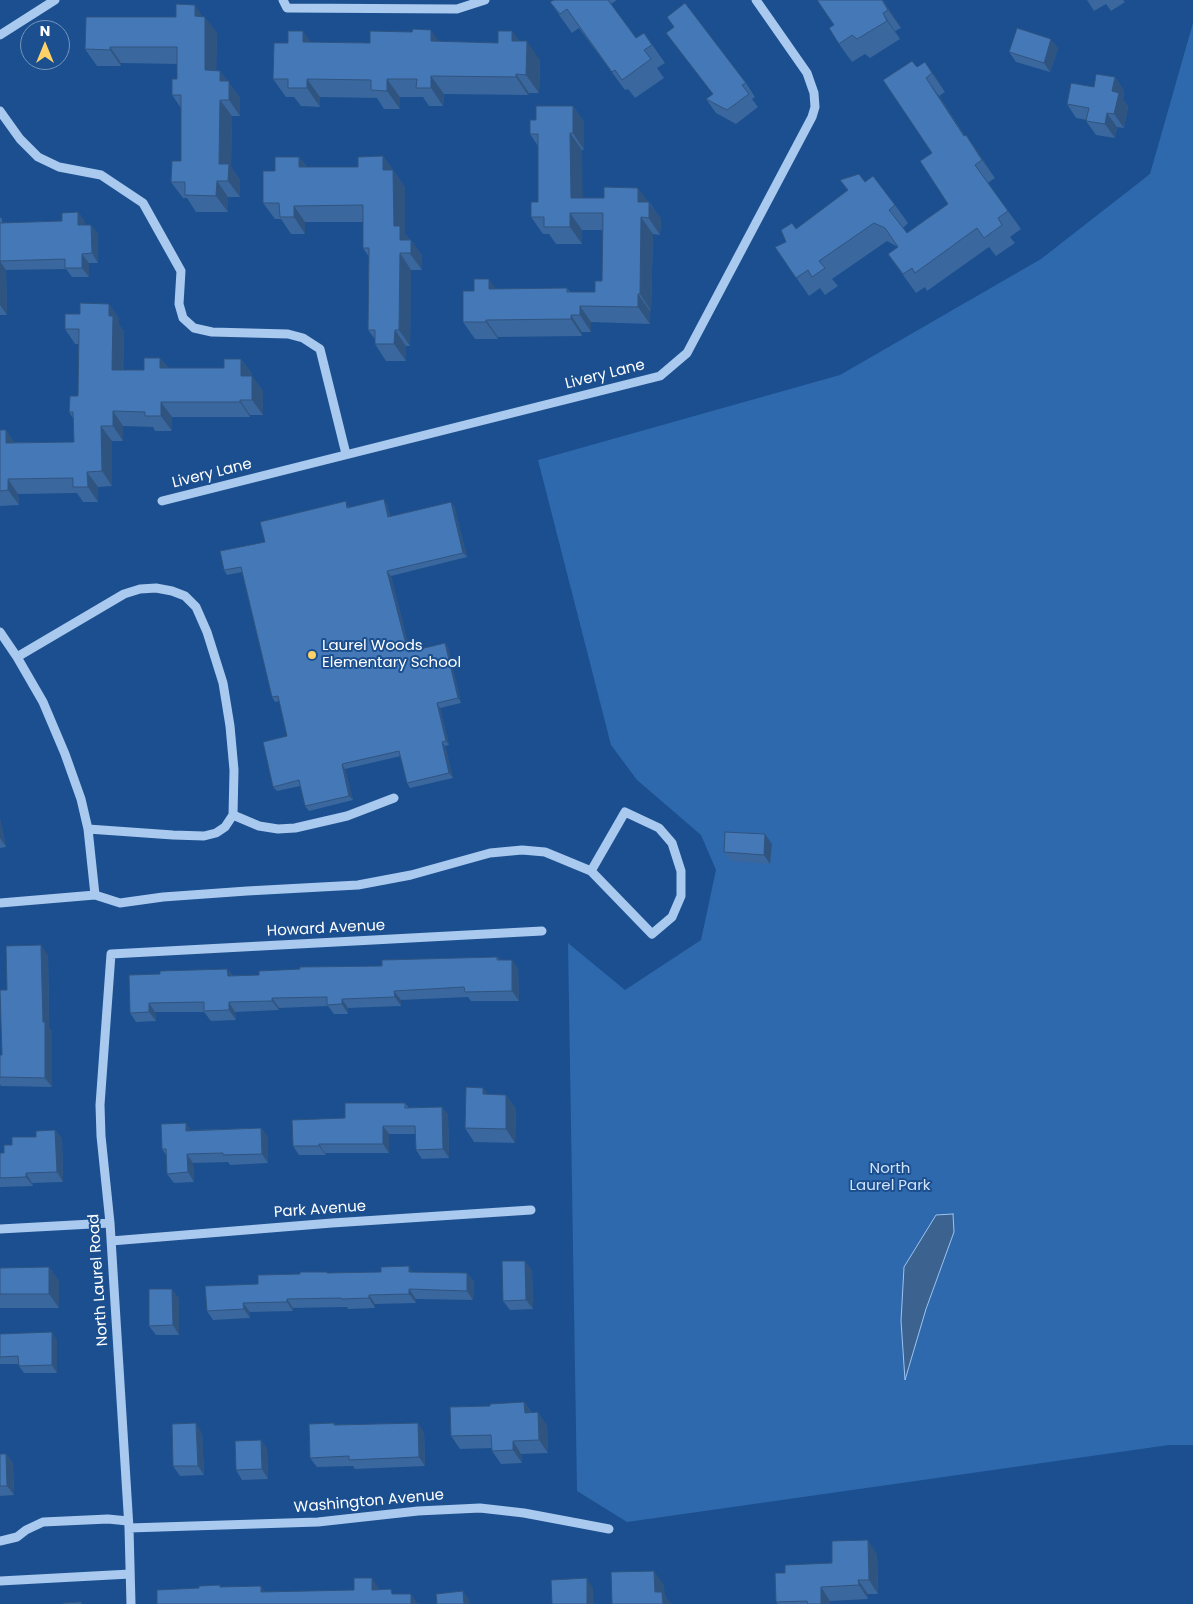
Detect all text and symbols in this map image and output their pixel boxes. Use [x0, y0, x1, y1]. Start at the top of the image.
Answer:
north arrow [20, 20, 70, 70]
text: N [40, 21, 50, 41]
street label: Livery Lane [563, 356, 647, 394]
street label: Livery Lane [170, 455, 254, 493]
place label: Laurel Woods Elementary School [322, 637, 461, 672]
marker: Laurel Woods Elementary School [306, 649, 318, 661]
street label: Howard Avenue [266, 917, 386, 941]
park label: North Laurel Park [850, 1160, 930, 1195]
street label: Park Avenue [273, 1198, 367, 1222]
street label: North Laurel Road [85, 1213, 113, 1347]
street label: Washington Avenue [293, 1486, 445, 1518]

